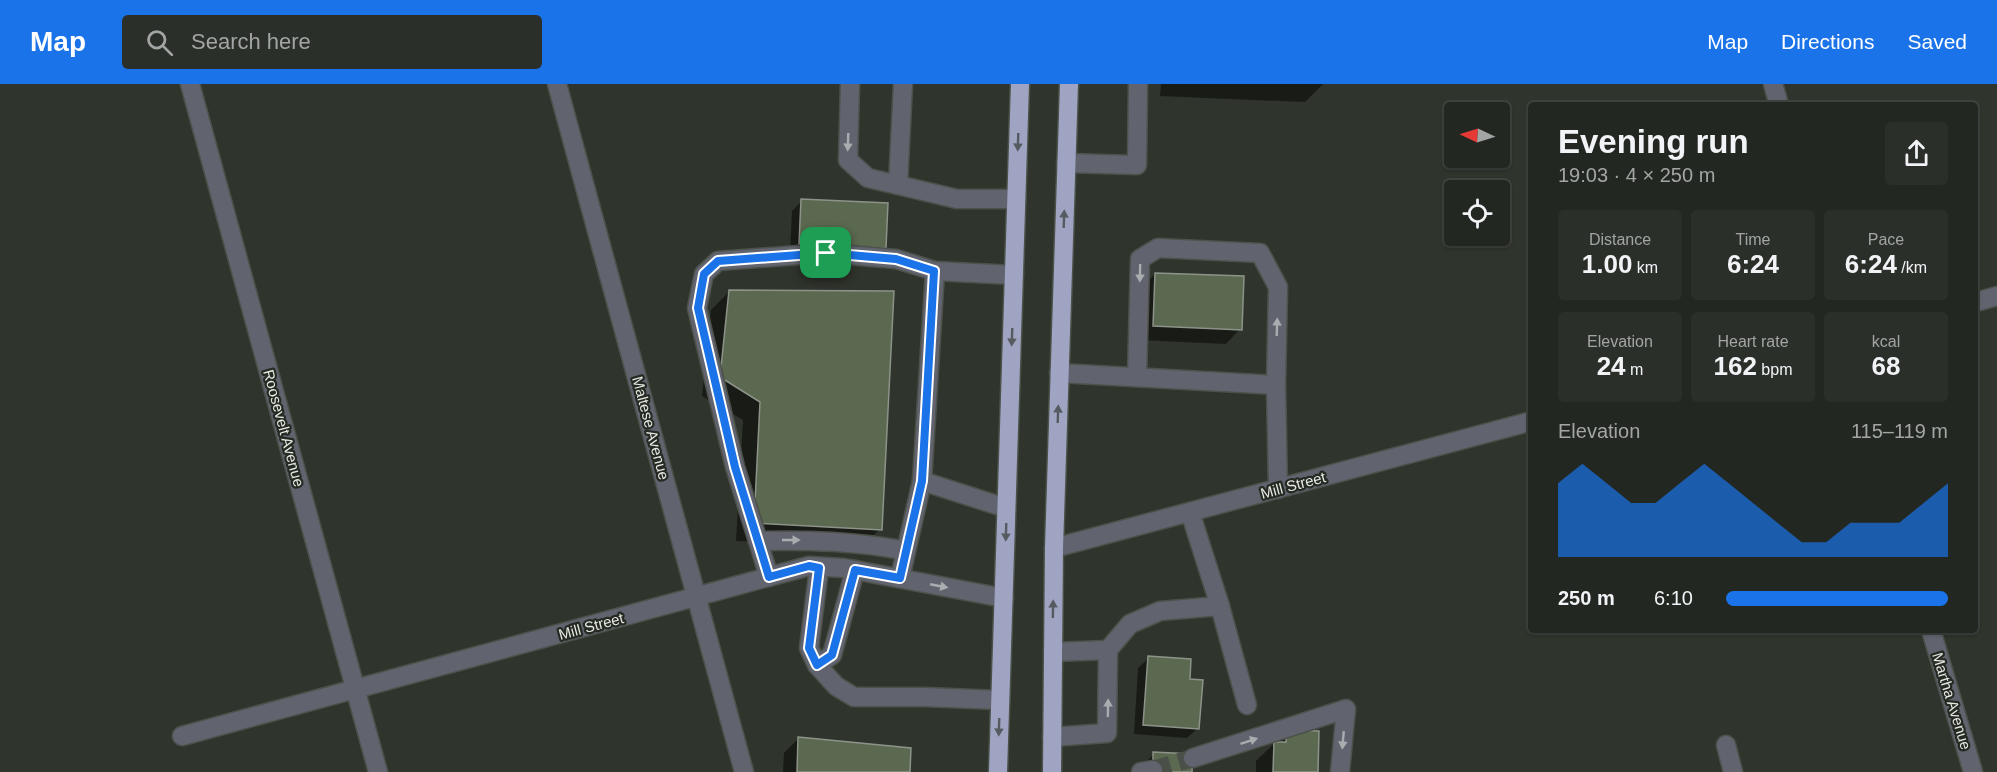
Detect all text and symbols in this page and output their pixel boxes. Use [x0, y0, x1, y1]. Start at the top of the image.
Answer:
search box [122, 15, 542, 69]
text: Map [30, 26, 86, 57]
icon: search [143, 26, 176, 59]
text: Search here [191, 29, 311, 54]
text: Map [1707, 30, 1748, 53]
text: Directions [1781, 30, 1874, 53]
text: Saved [1907, 30, 1967, 53]
north arrow [1444, 102, 1510, 168]
map controls [1444, 102, 1510, 246]
button: share [1885, 122, 1948, 185]
text: Evening run [1558, 123, 1749, 160]
one-way arrow [843, 133, 853, 152]
one-way arrow [1013, 133, 1023, 152]
text: 19:03 · 4 × 250 m [1558, 164, 1715, 186]
button: locate [1444, 180, 1510, 246]
one-way arrow [1060, 209, 1069, 228]
pin [800, 227, 851, 278]
text: Distance [1589, 231, 1651, 248]
text: Time [1736, 231, 1770, 248]
text: Pace [1868, 231, 1904, 248]
icon: arrive [809, 236, 842, 269]
text: 1.00 [1582, 249, 1632, 279]
text: 6:24 [1727, 249, 1779, 279]
text: 6:24 [1845, 249, 1897, 279]
text: km [1632, 259, 1658, 276]
text: /km [1897, 259, 1927, 276]
one-way arrow [1135, 264, 1144, 283]
one-way arrow [1273, 317, 1282, 336]
one-way arrow [1007, 328, 1016, 347]
text: Elevation [1587, 333, 1653, 350]
text: Heart rate [1717, 333, 1789, 350]
text: kcal [1872, 333, 1900, 350]
text: 24 [1597, 351, 1626, 381]
text: 162 [1714, 351, 1757, 381]
text: 68 [1872, 351, 1900, 381]
text: m [1626, 361, 1643, 378]
text: bpm [1757, 361, 1792, 378]
street label: Roosevelt Avenue [260, 368, 308, 488]
street label: Maltese Avenue [629, 374, 673, 482]
one-way arrow [1054, 404, 1063, 423]
text: Elevation [1558, 420, 1640, 442]
text: 115–119 m [1851, 420, 1948, 442]
street label: Mill Street [1259, 468, 1328, 502]
one-way arrow [1001, 523, 1010, 542]
one-way arrow [782, 535, 801, 545]
one-way arrow [929, 582, 948, 591]
text: 250 m [1558, 587, 1615, 609]
text: 6:10 [1654, 587, 1693, 609]
one-way arrow [1049, 599, 1058, 618]
street label: Mill Street [557, 609, 626, 643]
street label: Martha Avenue [1929, 650, 1975, 752]
one-way arrow [1103, 699, 1113, 718]
one-way arrow [995, 718, 1004, 737]
one-way arrow [1338, 731, 1348, 750]
one-way arrow [1240, 736, 1258, 745]

